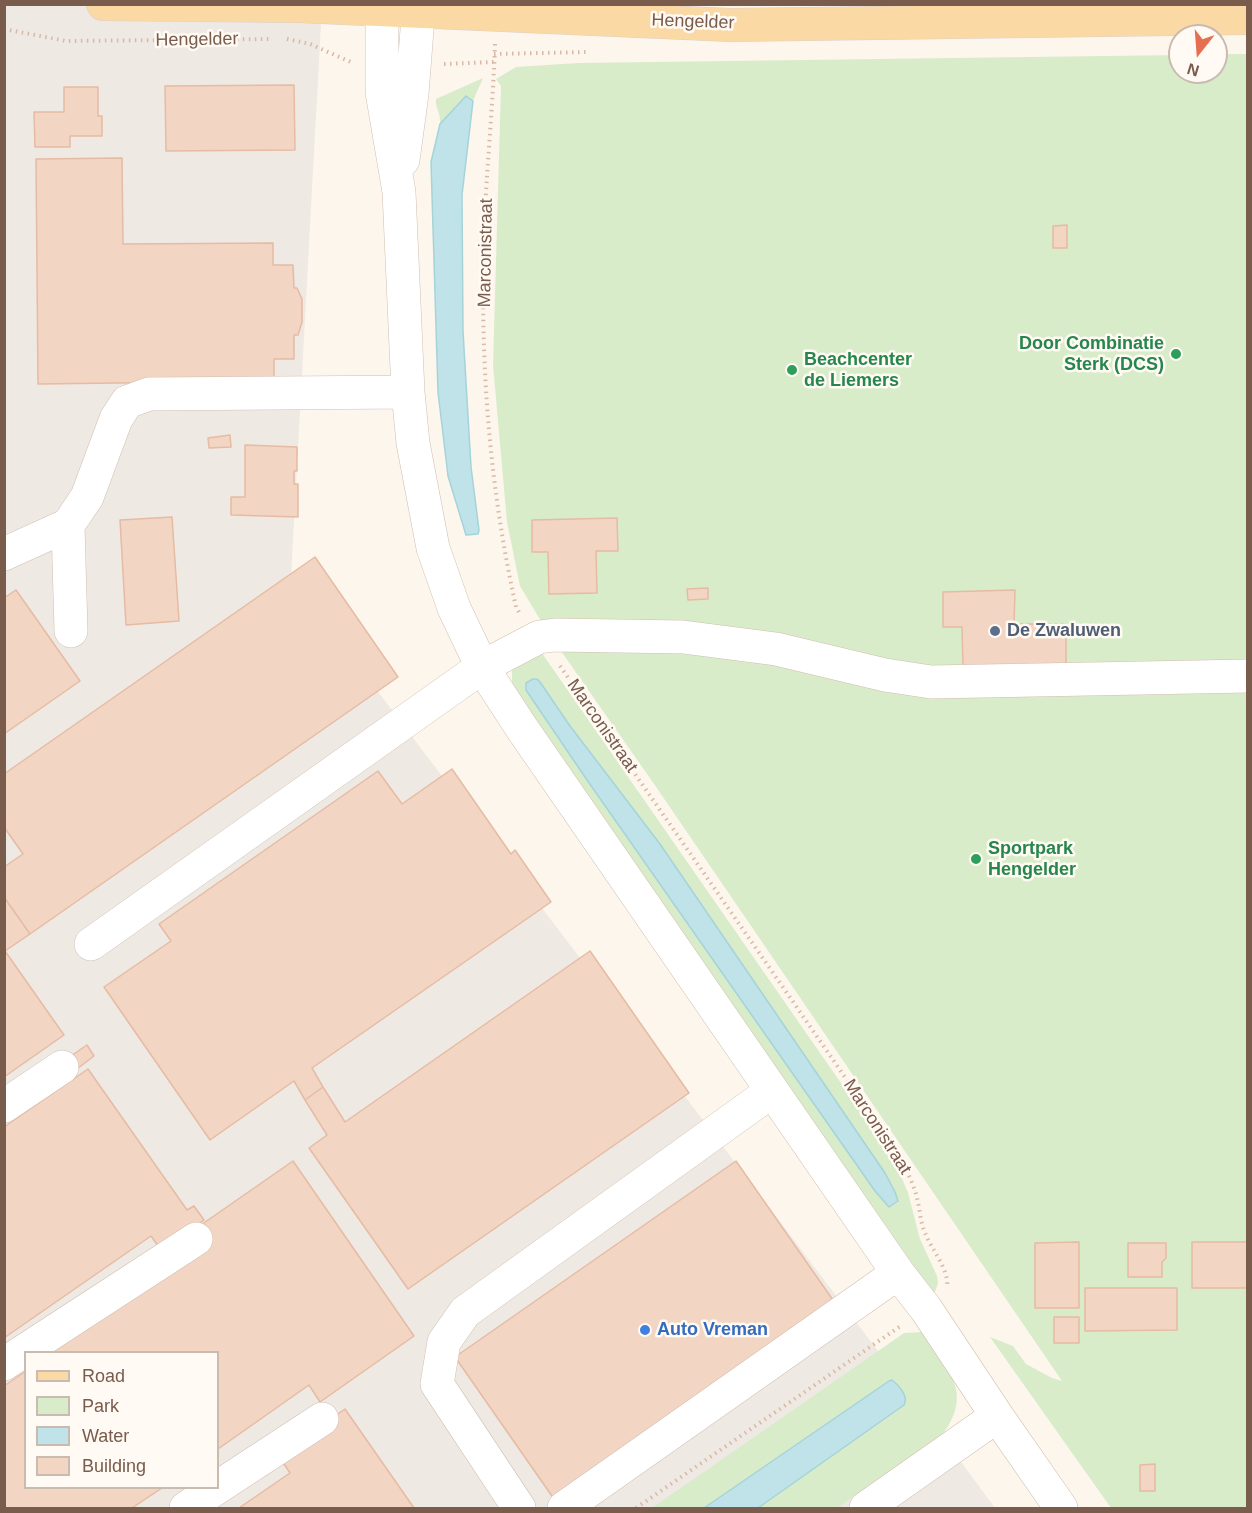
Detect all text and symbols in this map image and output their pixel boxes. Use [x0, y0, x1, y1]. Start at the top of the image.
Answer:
street label: Hengelder [651, 10, 735, 34]
north arrow [1168, 24, 1228, 84]
street label: Hengelder [155, 28, 239, 52]
text: N [1185, 60, 1201, 80]
street label: Marconistraat [474, 198, 498, 308]
place label: Door Combinatie Sterk (DCS) [1019, 333, 1164, 376]
marker: Door Combinatie Sterk (DCS) [1169, 347, 1183, 361]
place label: Beachcenter de Liemers [804, 349, 912, 392]
marker: Beachcenter de Liemers [785, 363, 799, 377]
place label: De Zwaluwen [1007, 620, 1121, 642]
marker: De Zwaluwen [988, 624, 1002, 638]
street label: Marconistraat [562, 675, 642, 777]
place label: Sportpark Hengelder [988, 838, 1076, 880]
marker: Sportpark Hengelder [969, 852, 983, 866]
street label: Marconistraat [838, 1075, 916, 1179]
place label: Auto Vreman [657, 1319, 768, 1341]
marker: Auto Vreman [638, 1323, 652, 1337]
legend [24, 1351, 219, 1489]
text: Road [82, 1366, 125, 1386]
text: Park [82, 1396, 119, 1416]
text: Water [82, 1426, 129, 1446]
text: Building [82, 1456, 146, 1476]

